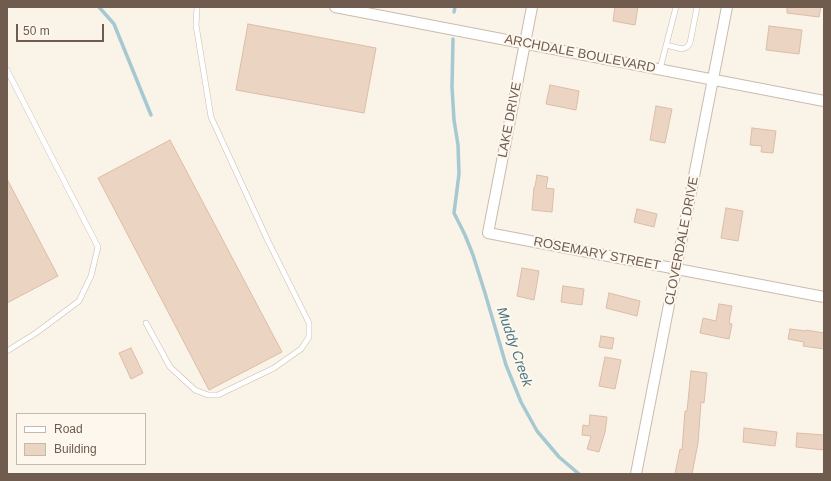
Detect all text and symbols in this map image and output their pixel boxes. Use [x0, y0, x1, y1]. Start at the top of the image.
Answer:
scale bar [18, 16, 106, 42]
text: 50 m [23, 24, 50, 38]
street label: ARCHDALE BOULEVARD [503, 32, 657, 76]
street label: LAKE DRIVE [495, 81, 525, 159]
street label: CLOVERDALE DRIVE [662, 175, 702, 307]
street label: ROSEMARY STREET [532, 234, 662, 274]
water label: Muddy Creek [493, 305, 535, 389]
legend [16, 413, 146, 465]
text: Road [54, 422, 83, 436]
text: Building [54, 442, 97, 456]

